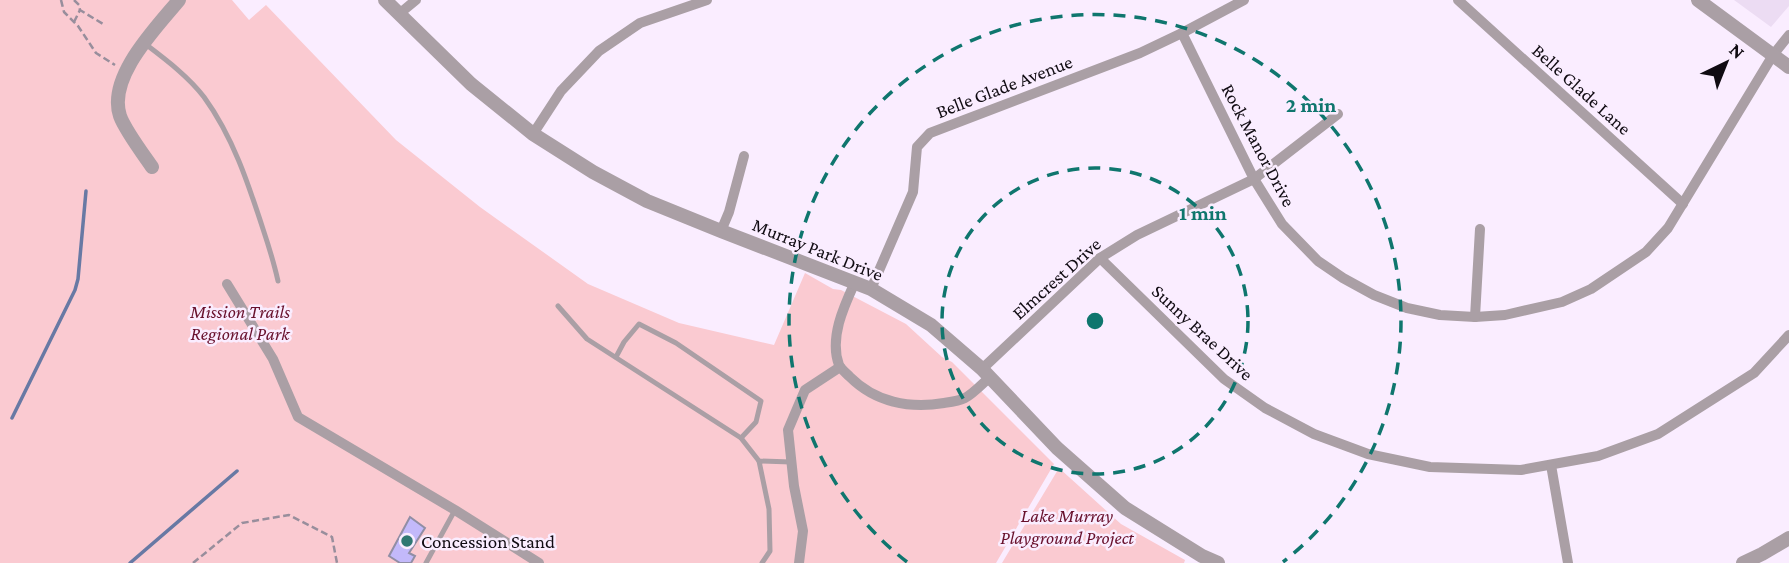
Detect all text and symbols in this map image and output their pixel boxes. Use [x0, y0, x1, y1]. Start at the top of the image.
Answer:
north arrow [1691, 28, 1761, 98]
text: N [1725, 39, 1749, 63]
street label: Belle Glade Lane [1528, 40, 1635, 139]
street label: Belle Glade Avenue [933, 51, 1075, 122]
street label: Rock Manor Drive [1217, 80, 1300, 210]
text: 2 min [1286, 93, 1336, 117]
text: 1 min [1179, 201, 1227, 225]
street label: Murray Park Drive [750, 214, 886, 285]
street label: Elmcrest Drive [1008, 233, 1105, 324]
street label: Sunny Brae Drive [1148, 280, 1258, 385]
park label: Mission Trails Regional Park [189, 301, 290, 344]
centre of rings [1083, 309, 1107, 333]
park label: Lake Murray Playground Project [1000, 505, 1134, 549]
place label: Concession Stand [421, 531, 555, 552]
marker: Concession Stand [399, 533, 415, 549]

